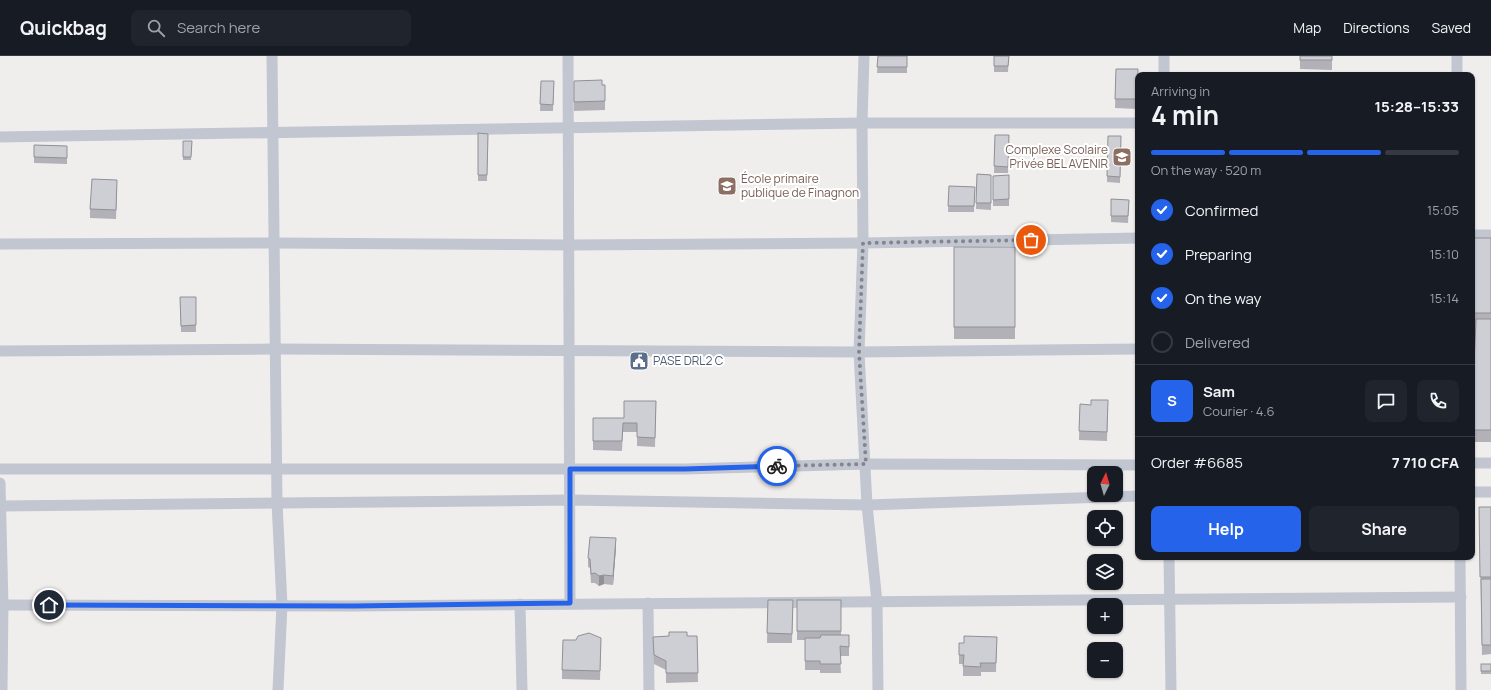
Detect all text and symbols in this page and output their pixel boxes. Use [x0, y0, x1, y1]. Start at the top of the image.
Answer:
search box [131, 10, 411, 46]
text: Quickbag [20, 15, 107, 41]
icon: search [145, 17, 167, 39]
text: Search here [177, 17, 260, 38]
text: Map [1293, 18, 1321, 37]
text: Directions [1343, 18, 1410, 37]
text: Saved [1432, 18, 1471, 37]
text: Arriving in [1151, 82, 1210, 100]
text: 15:28–15:33 [1374, 96, 1459, 117]
text: 4 min [1151, 97, 1219, 133]
place label: Complexe Scolaire Privée BEL AVENIR [1006, 141, 1108, 172]
school or university icon: Complexe Scolaire Privée BEL AVENIR [1111, 146, 1133, 168]
text: On the way · 520 m [1151, 161, 1261, 179]
place label: École primaire publique de Finagnon [741, 170, 859, 201]
school or university icon: École primaire publique de Finagnon [716, 175, 738, 197]
icon: check [1151, 199, 1173, 221]
text: Confirmed [1185, 200, 1258, 221]
text: 15:05 [1427, 201, 1459, 219]
pin [1014, 223, 1048, 257]
icon: bag [1020, 229, 1042, 251]
icon: check [1151, 243, 1173, 265]
text: Preparing [1185, 244, 1252, 265]
text: 15:10 [1430, 245, 1459, 263]
icon: check [1151, 287, 1173, 309]
text: On the way [1185, 288, 1261, 309]
text: 15:14 [1430, 289, 1459, 307]
text: Delivered [1185, 332, 1250, 353]
public building icon: PASE DRL2 C [628, 350, 650, 372]
place label: PASE DRL2 C [653, 352, 724, 369]
button: chat [1365, 380, 1407, 422]
button: phone [1417, 380, 1459, 422]
text: Sam [1203, 381, 1235, 402]
text: S [1167, 390, 1177, 411]
text: Courier · 4.6 [1203, 402, 1275, 420]
courier [757, 446, 797, 486]
text: Order #6685 [1151, 452, 1243, 473]
text: 7 710 CFA [1392, 452, 1459, 473]
icon: bike [766, 455, 788, 477]
north arrow [1087, 466, 1123, 502]
map controls [1087, 466, 1123, 678]
button: Help [1151, 506, 1301, 552]
button: Share [1309, 506, 1459, 552]
button: locate [1087, 510, 1123, 546]
button: layers [1087, 554, 1123, 590]
pin [32, 588, 66, 622]
icon: home [38, 594, 60, 616]
button: + [1087, 598, 1123, 634]
button: − [1087, 642, 1123, 678]

